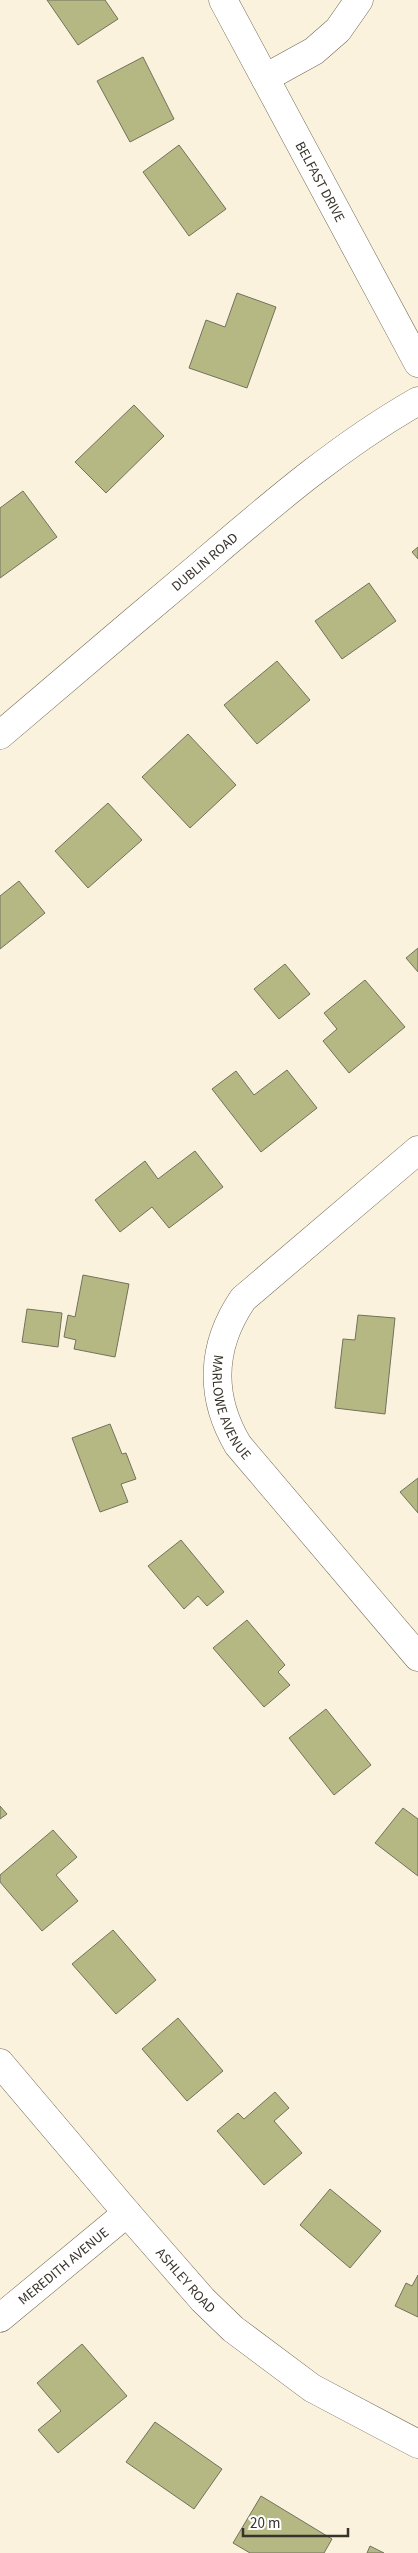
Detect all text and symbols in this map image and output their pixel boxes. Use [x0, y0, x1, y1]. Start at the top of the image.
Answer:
street label: BELFAST DRIVE [290, 138, 349, 226]
street label: DUBLIN ROAD [167, 528, 243, 596]
street label: MARLOWE AVENUE [207, 1353, 255, 1464]
street label: MEREDITH AVENUE [14, 2223, 113, 2310]
street label: ASHLEY ROAD [151, 2244, 220, 2318]
scale bar [243, 2506, 348, 2538]
text: 20 m [250, 2513, 280, 2534]

